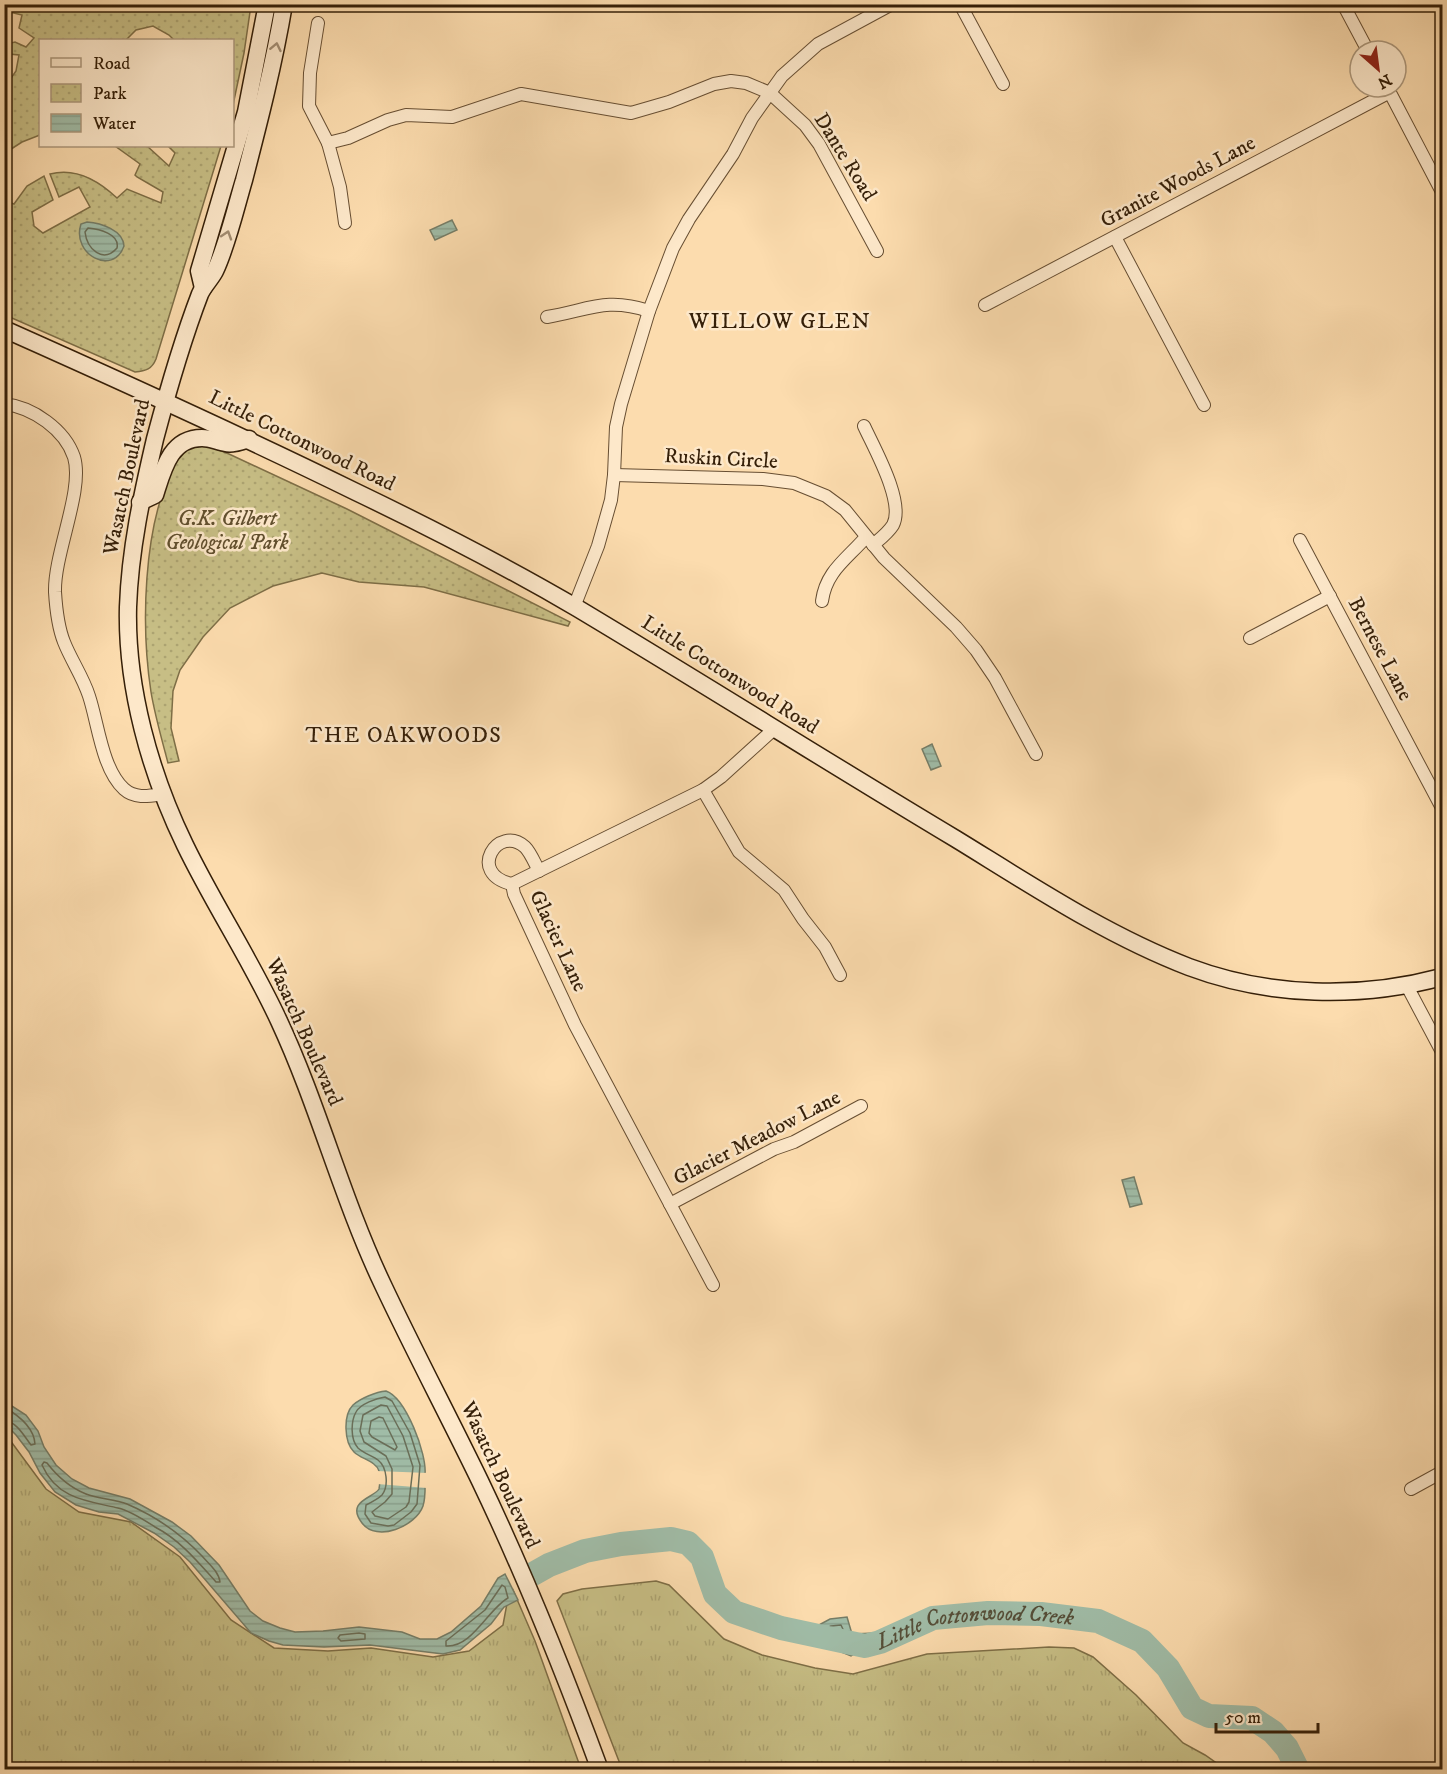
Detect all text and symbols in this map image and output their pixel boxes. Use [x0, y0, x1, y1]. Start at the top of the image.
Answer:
legend [39, 39, 234, 147]
north arrow [1348, 39, 1408, 99]
one-way arrow [269, 42, 282, 52]
text: Road [93, 53, 130, 75]
text: N [1374, 69, 1395, 93]
text: Park [93, 83, 127, 105]
street label: Dante Road [808, 108, 882, 206]
text: Water [92, 113, 136, 135]
street label: Granite Woods Lane [1096, 130, 1260, 234]
one-way arrow [220, 231, 232, 241]
district label: WILLOW GLEN [688, 308, 871, 335]
street label: Little Cottonwood Road [204, 385, 400, 498]
street label: Wasatch Boulevard [98, 396, 156, 558]
street label: Ruskin Circle [664, 443, 779, 475]
park label: G.K. Gilbert Geological Park [166, 506, 289, 556]
street label: Bernese Lane [1342, 593, 1418, 705]
street label: Little Cottonwood Road [636, 610, 824, 740]
district label: THE OAKWOODS [306, 722, 502, 749]
street label: Glacier Lane [523, 886, 593, 996]
street label: Wasatch Boulevard [259, 953, 348, 1110]
street label: Glacier Meadow Lane [669, 1084, 845, 1191]
street label: Wasatch Boulevard [454, 1397, 546, 1553]
water label: Little Cottonwood Creek [870, 1599, 1076, 1656]
scale bar [1216, 1696, 1318, 1734]
text: 50 m [1225, 1707, 1261, 1729]

